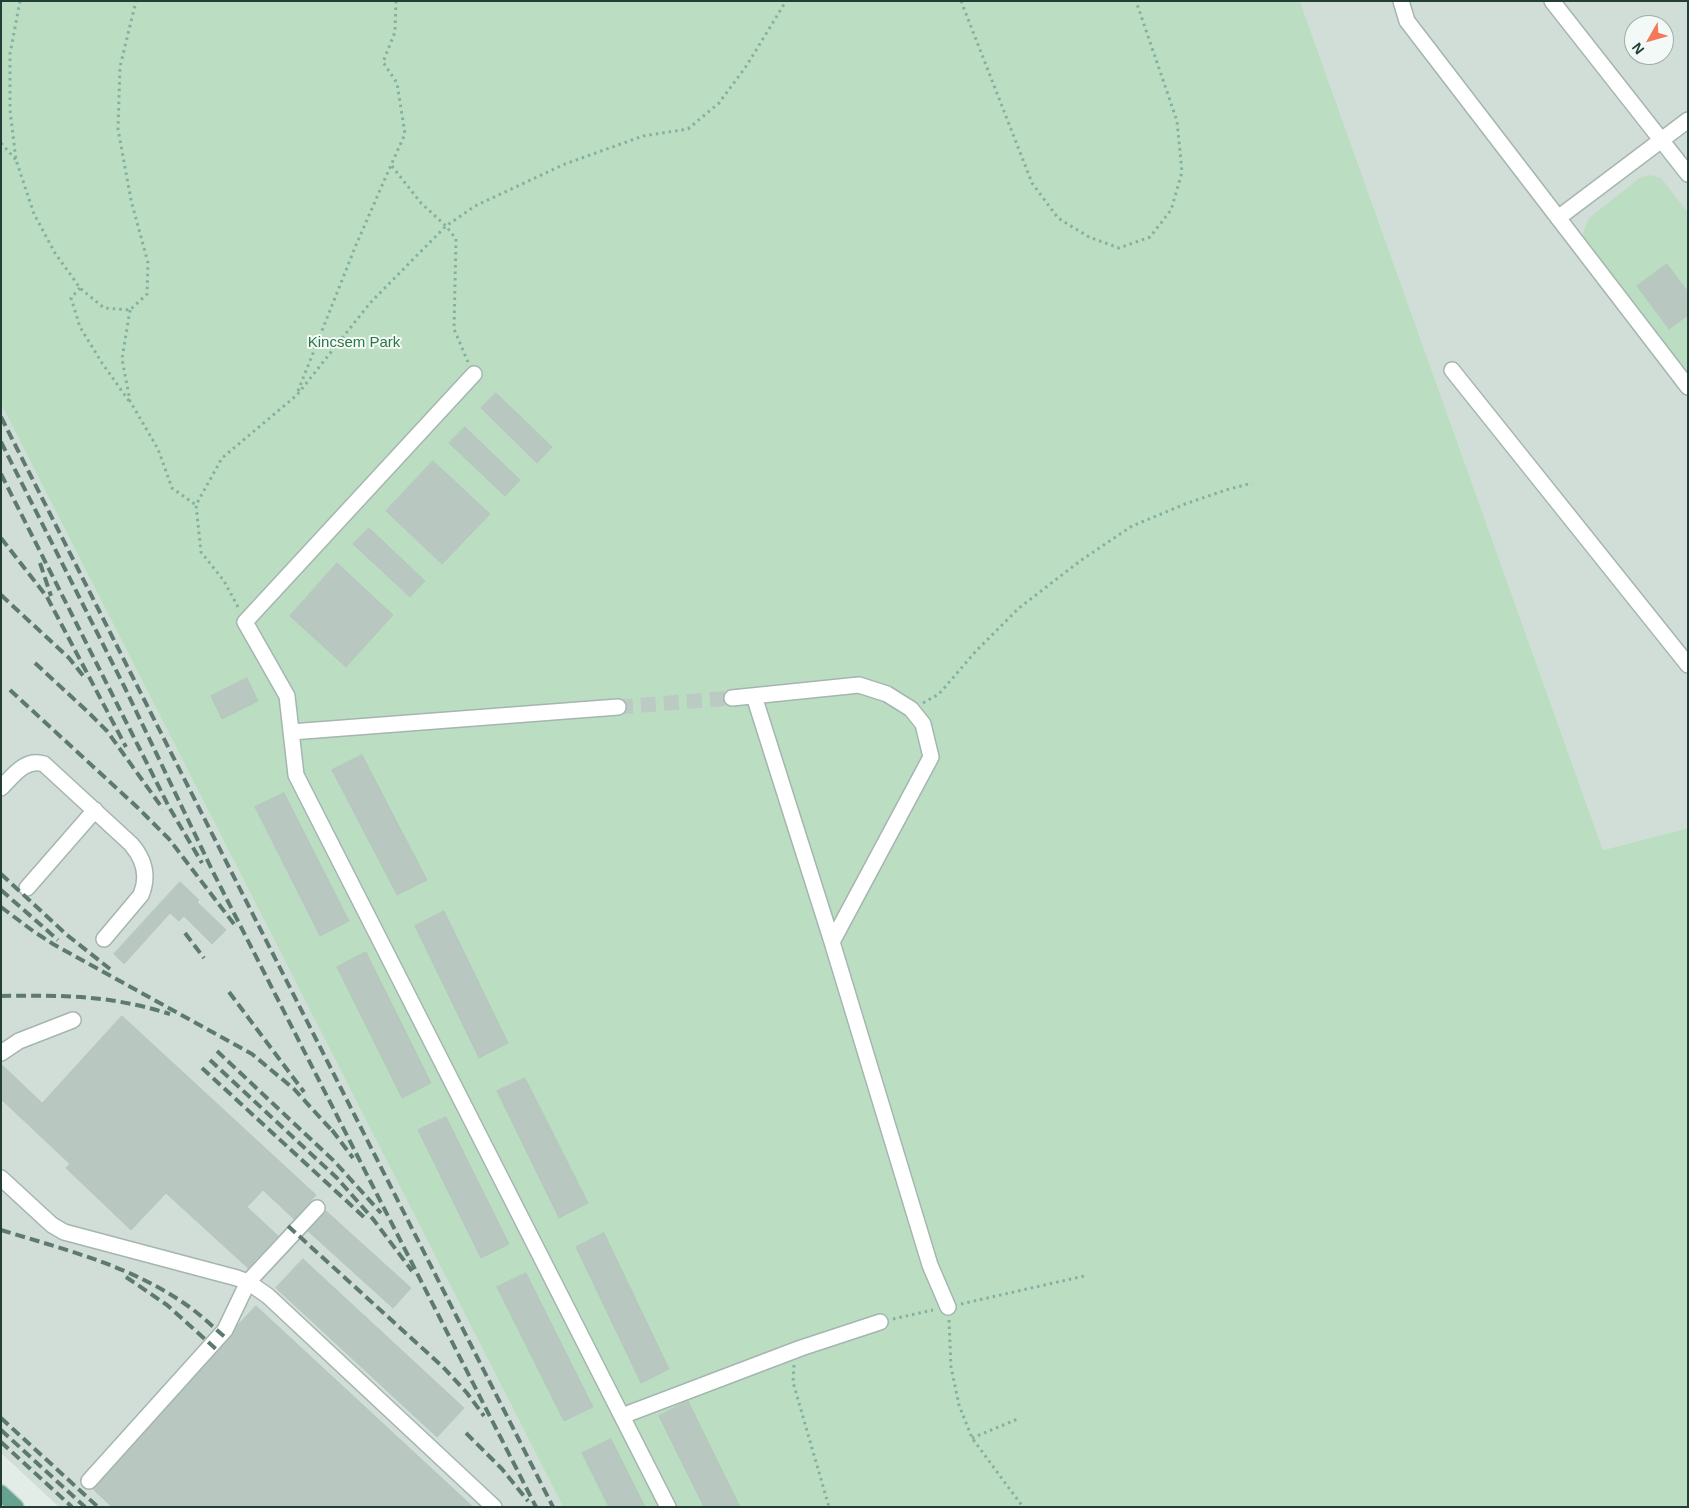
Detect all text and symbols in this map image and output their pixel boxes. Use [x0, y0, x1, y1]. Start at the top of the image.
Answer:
north arrow [1624, 15, 1674, 65]
text: N [1629, 40, 1647, 58]
park label: Kincsem Park [308, 334, 400, 352]

